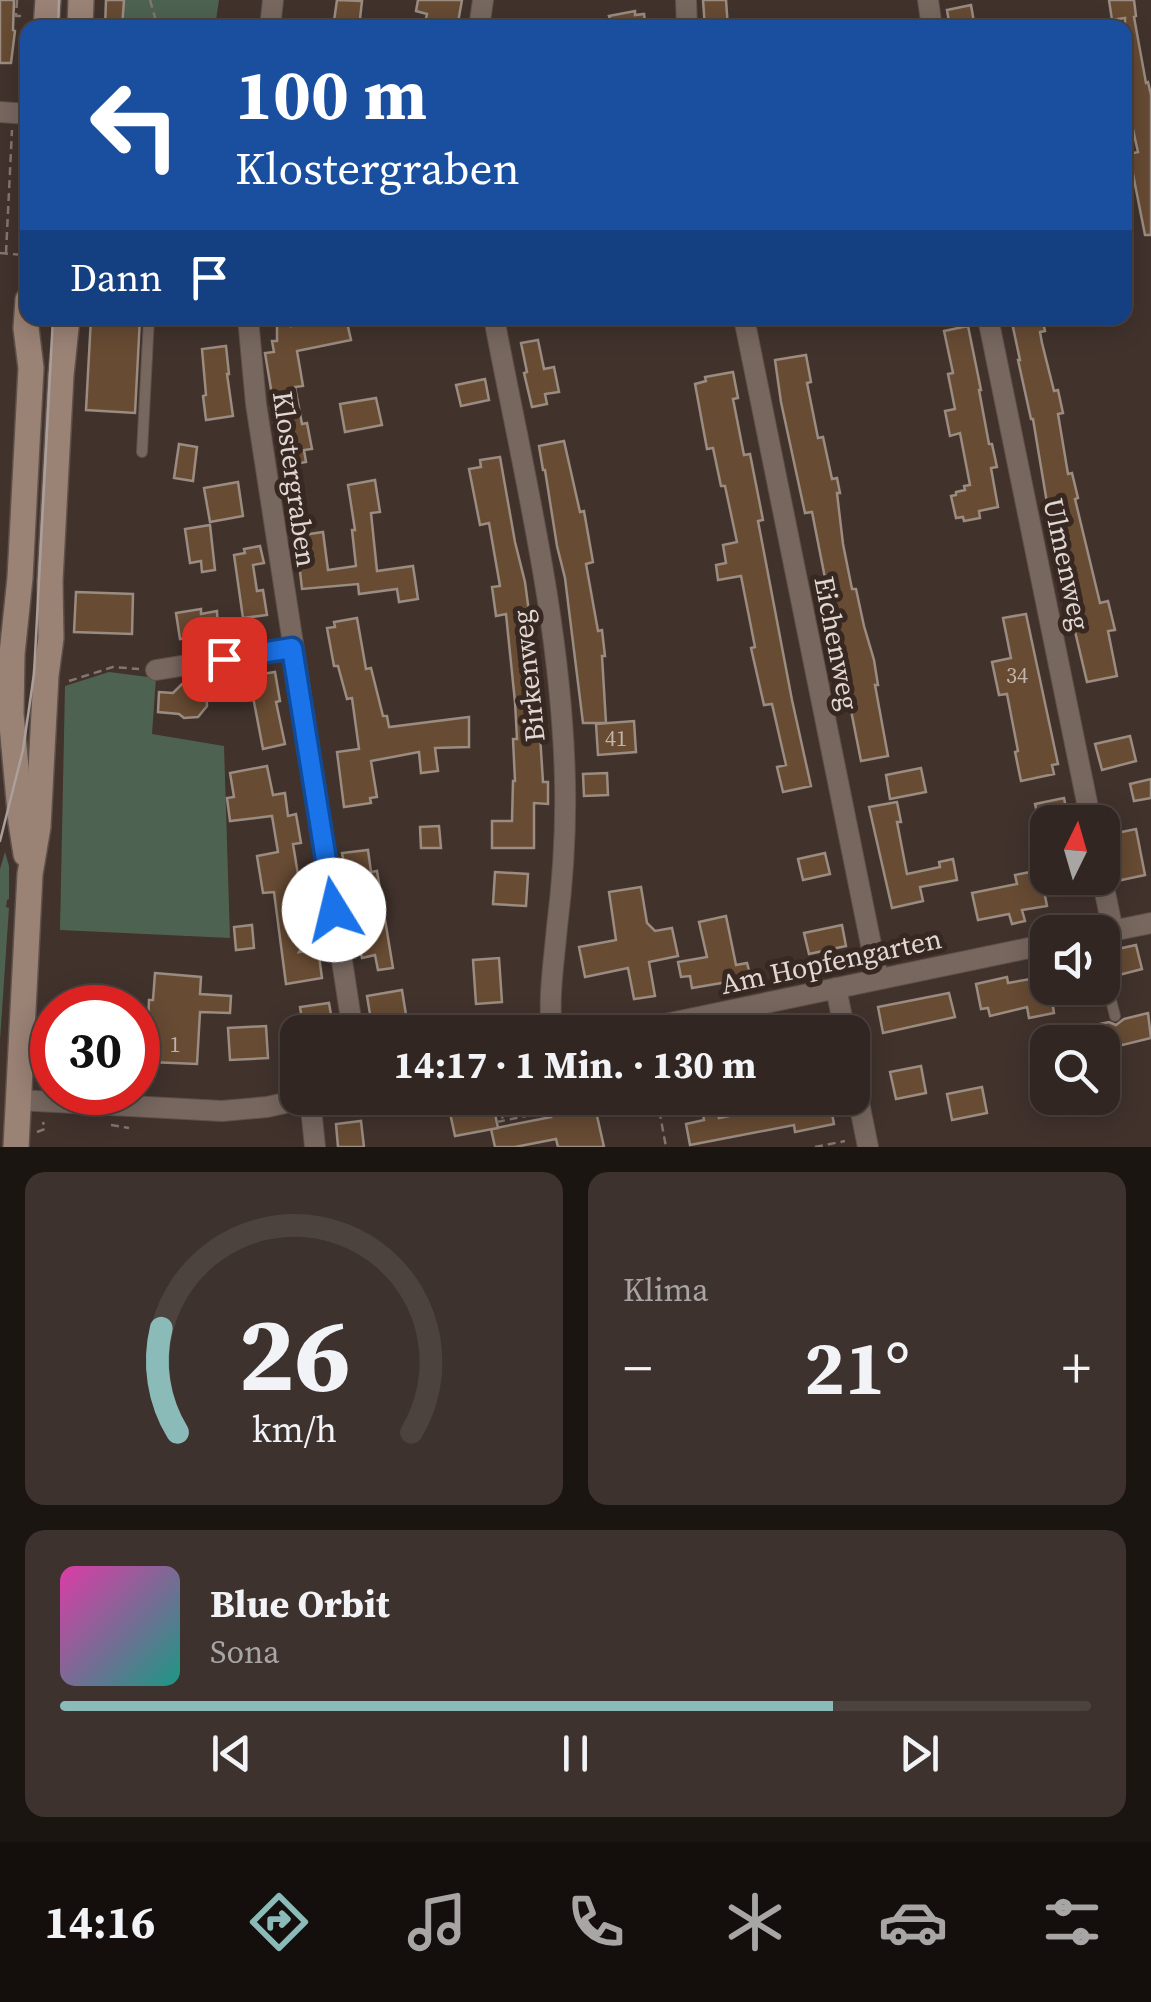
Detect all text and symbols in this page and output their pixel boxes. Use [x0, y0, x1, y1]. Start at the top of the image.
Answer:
text: 100 m [235, 46, 427, 142]
icon: left [70, 60, 200, 190]
text: Klostergraben [235, 137, 520, 199]
icon: arrive [182, 250, 237, 305]
text: Dann [70, 252, 162, 304]
street label: Klostergraben [264, 389, 326, 569]
street label: Ulmenweg [1034, 495, 1100, 633]
street label: Eichenweg [805, 573, 869, 713]
street label: Birkenweg [502, 608, 554, 744]
pin [182, 617, 267, 702]
icon: arrive [197, 632, 252, 687]
house number: 34 [1006, 660, 1028, 690]
house number: 41 [605, 723, 627, 753]
north arrow [1030, 805, 1120, 895]
map controls [1030, 805, 1120, 1115]
position arrow [282, 858, 386, 962]
button: sound [1030, 915, 1120, 1005]
street label: Am Hopfengarten [717, 919, 945, 1003]
speed limit sign: 30 [30, 985, 160, 1115]
button: search [1030, 1025, 1120, 1115]
house number: 1 [169, 1029, 181, 1059]
text: 14:17 · 1 Min. · 130 m [393, 1039, 757, 1091]
text: Klima [623, 1268, 709, 1312]
text: 26 [238, 1282, 350, 1425]
text: 21° [804, 1316, 910, 1419]
text: − [623, 1330, 652, 1405]
text: + [1062, 1330, 1091, 1405]
text: km/h [251, 1405, 337, 1454]
text: Blue Orbit [210, 1578, 390, 1630]
text: Sona [210, 1630, 280, 1674]
icon: previous [204, 1726, 259, 1781]
icon: pause [548, 1726, 603, 1781]
icon: next [892, 1726, 947, 1781]
icon: directions [244, 1887, 314, 1957]
icon: music [402, 1887, 472, 1957]
icon: phone [561, 1887, 631, 1957]
icon: climate [720, 1887, 790, 1957]
icon: car [878, 1887, 948, 1957]
icon: filters [1037, 1887, 1107, 1957]
text: 14:16 [44, 1891, 155, 1953]

